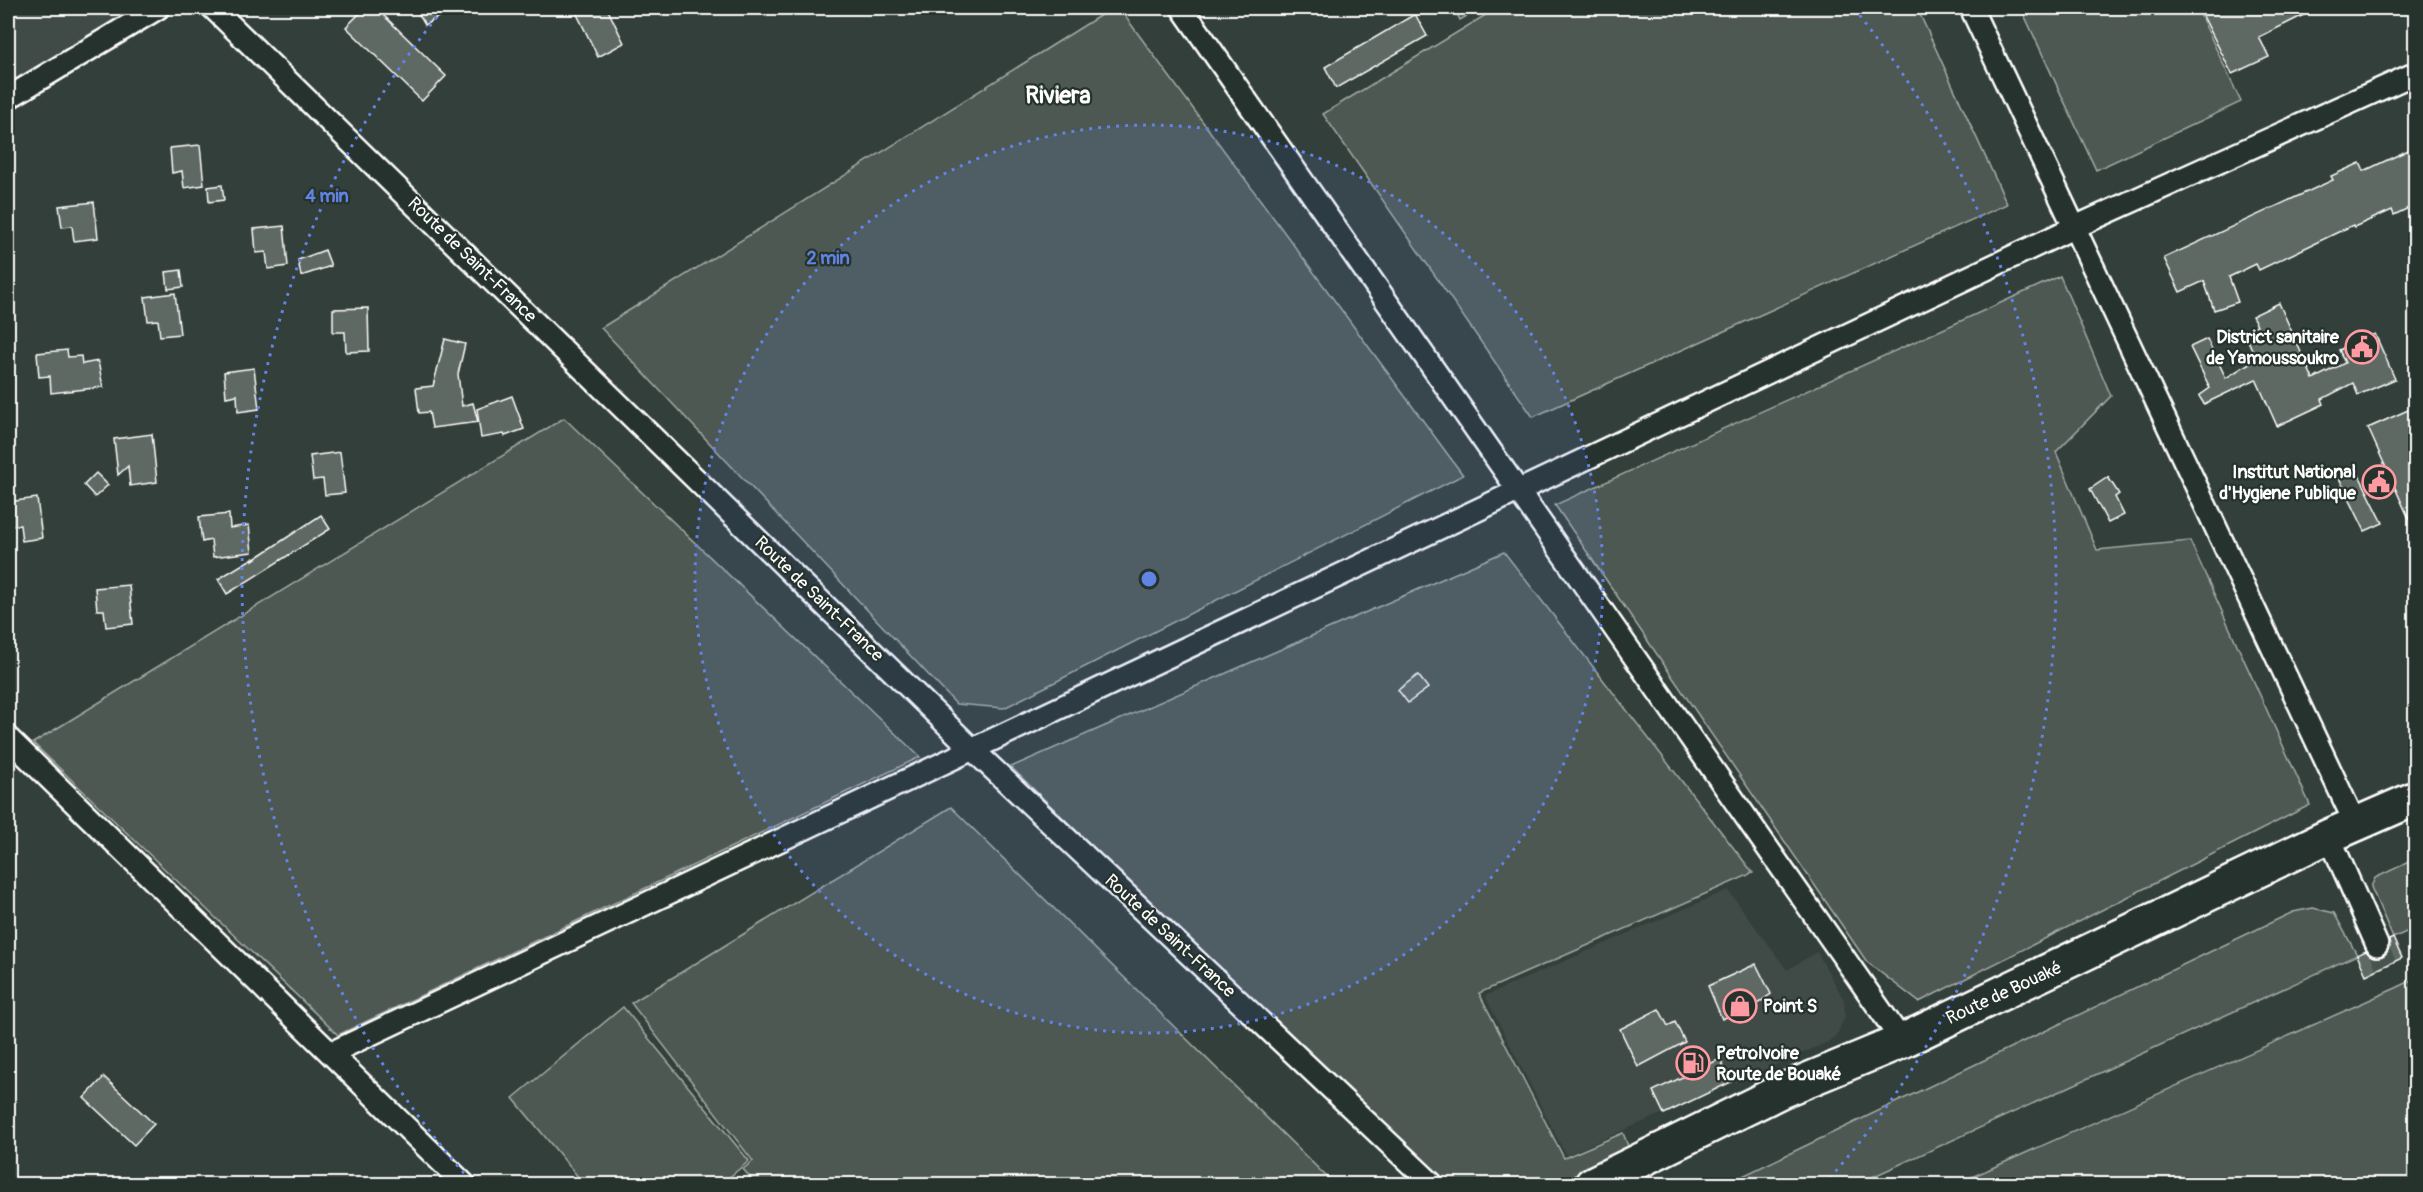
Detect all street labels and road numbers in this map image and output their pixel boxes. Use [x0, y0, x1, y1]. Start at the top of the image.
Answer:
street label: Route de Saint-France [402, 192, 542, 328]
street label: Route de Saint-France [749, 531, 889, 667]
street label: Route de Saint-France [1100, 869, 1240, 1003]
street label: Route de Bouaké [1942, 956, 2066, 1030]

